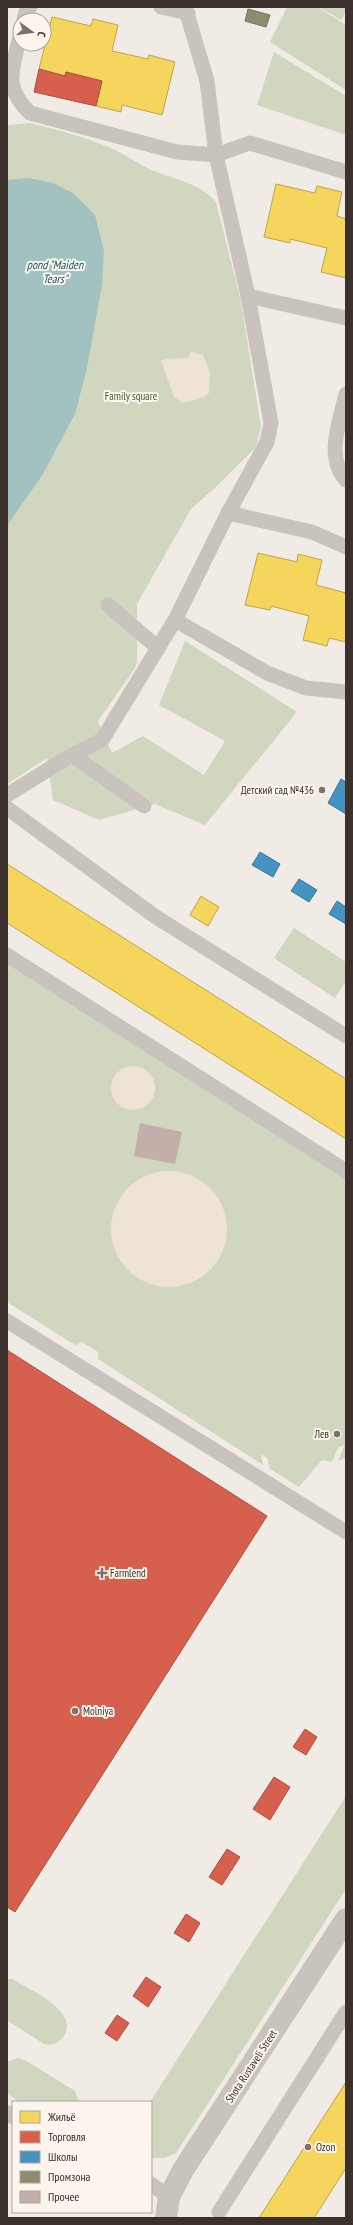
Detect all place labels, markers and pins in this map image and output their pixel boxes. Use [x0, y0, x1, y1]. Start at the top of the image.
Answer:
place label: Детский сад №436 [241, 783, 314, 797]
marker: Детский сад №436 [317, 785, 327, 795]
place label: Лев [314, 1427, 330, 1441]
marker: Лев [332, 1429, 342, 1439]
place label: Farmlend [110, 1566, 146, 1580]
marker: Farmlend [97, 1568, 107, 1578]
place label: Molniya [83, 1704, 113, 1718]
marker: Molniya [70, 1706, 80, 1716]
place label: Ozon [316, 2140, 335, 2154]
marker: Ozon [303, 2142, 313, 2152]

